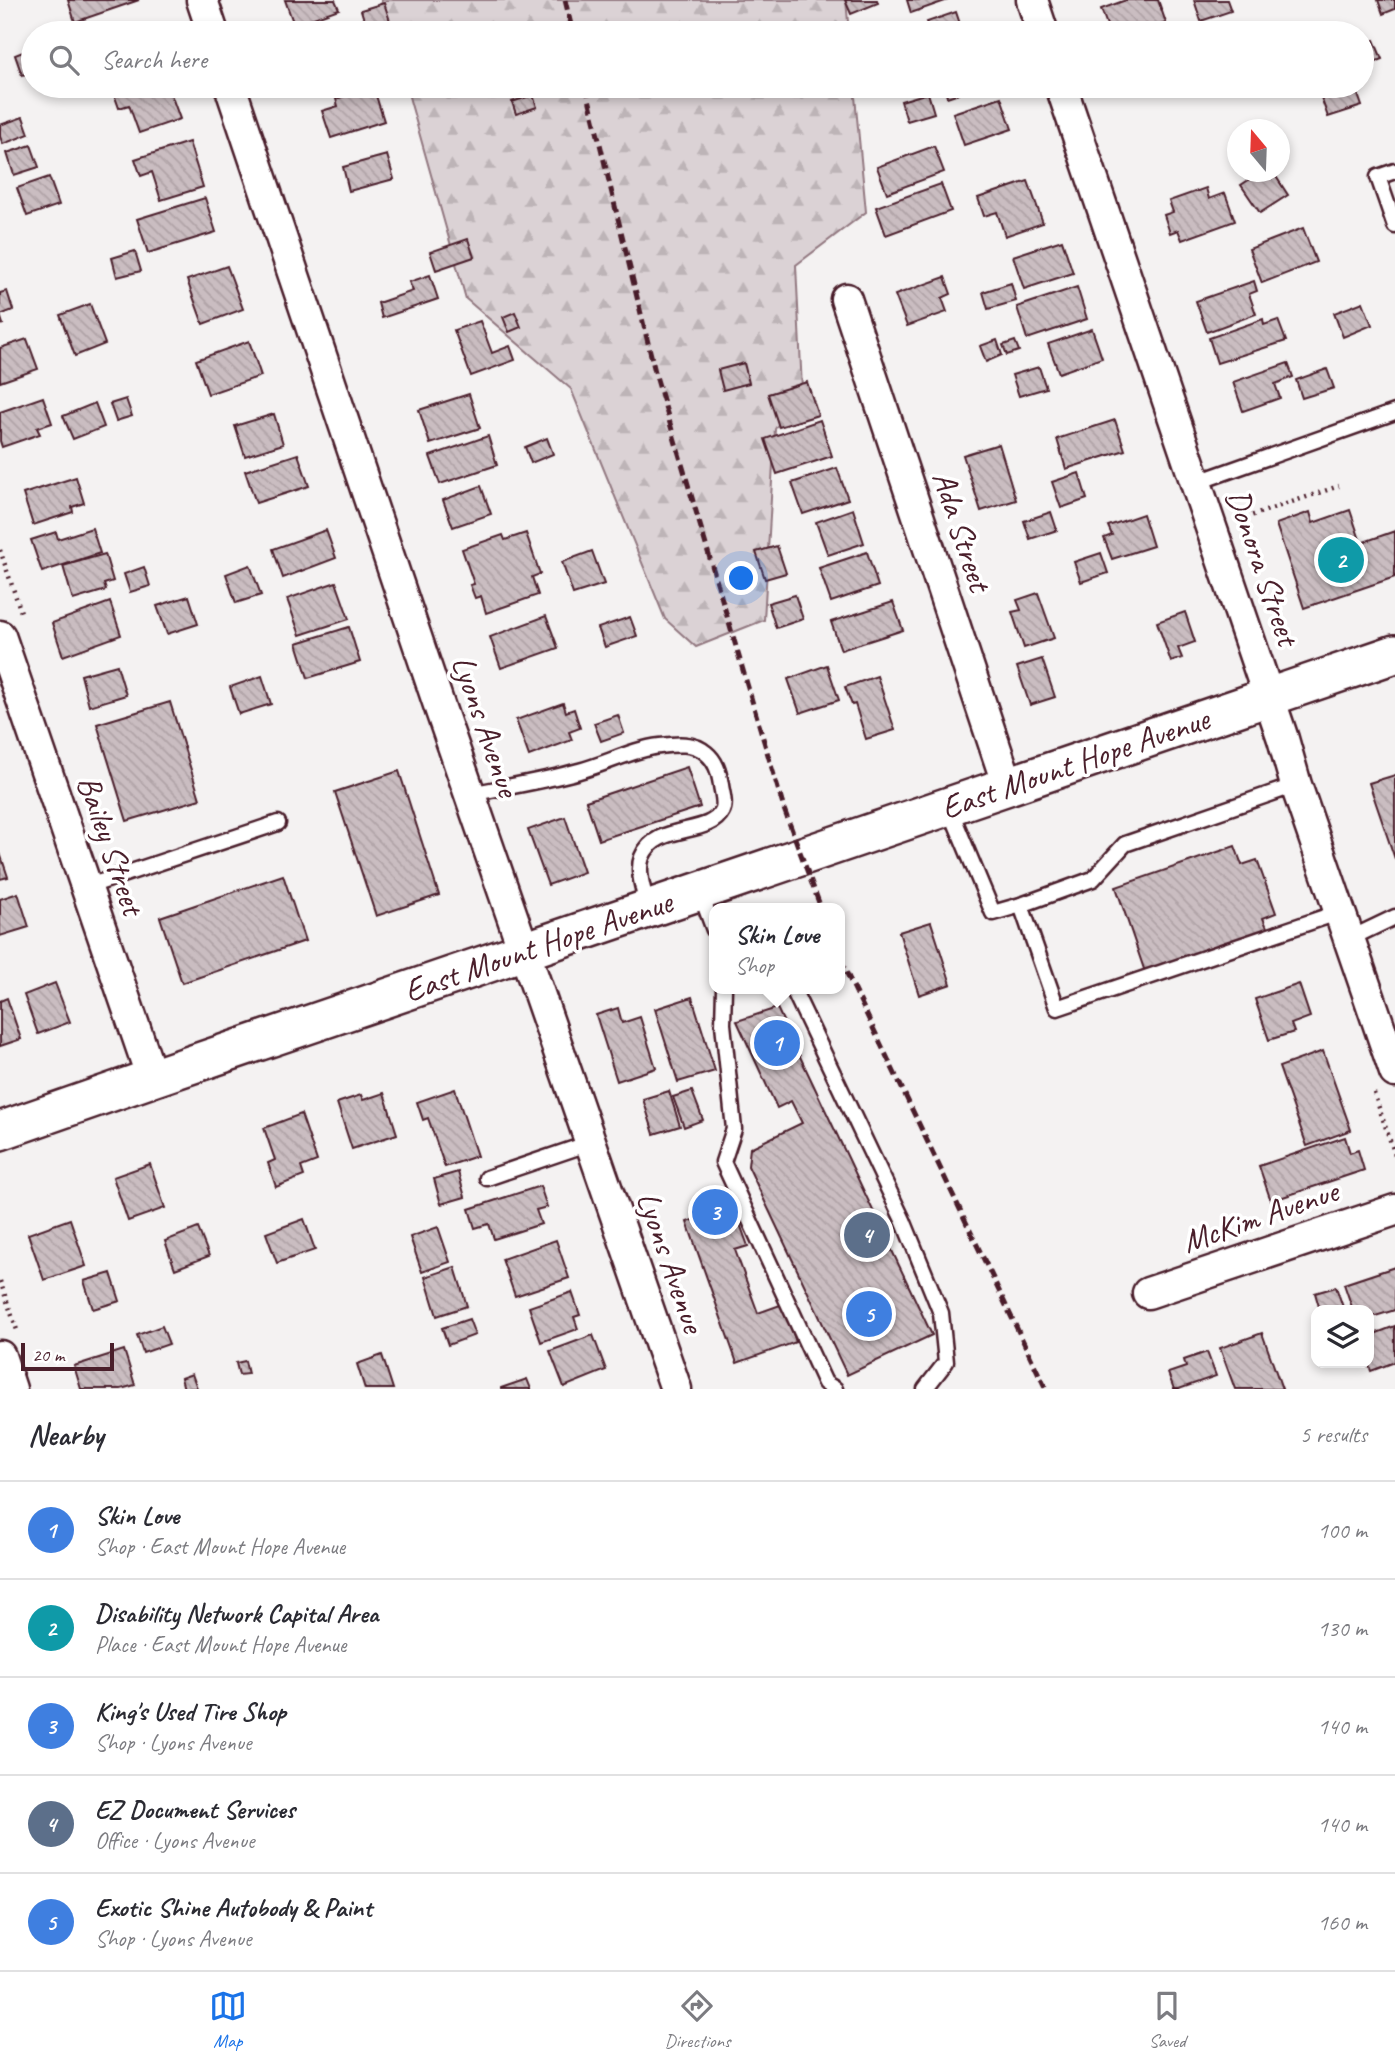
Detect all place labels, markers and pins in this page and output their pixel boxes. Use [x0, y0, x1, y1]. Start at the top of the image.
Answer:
pin: 2 [1318, 534, 1364, 586]
pin: 1 [754, 1017, 800, 1069]
pin: 3 [692, 1186, 738, 1238]
pin: 4 [844, 1209, 890, 1261]
pin: 5 [846, 1288, 892, 1340]

